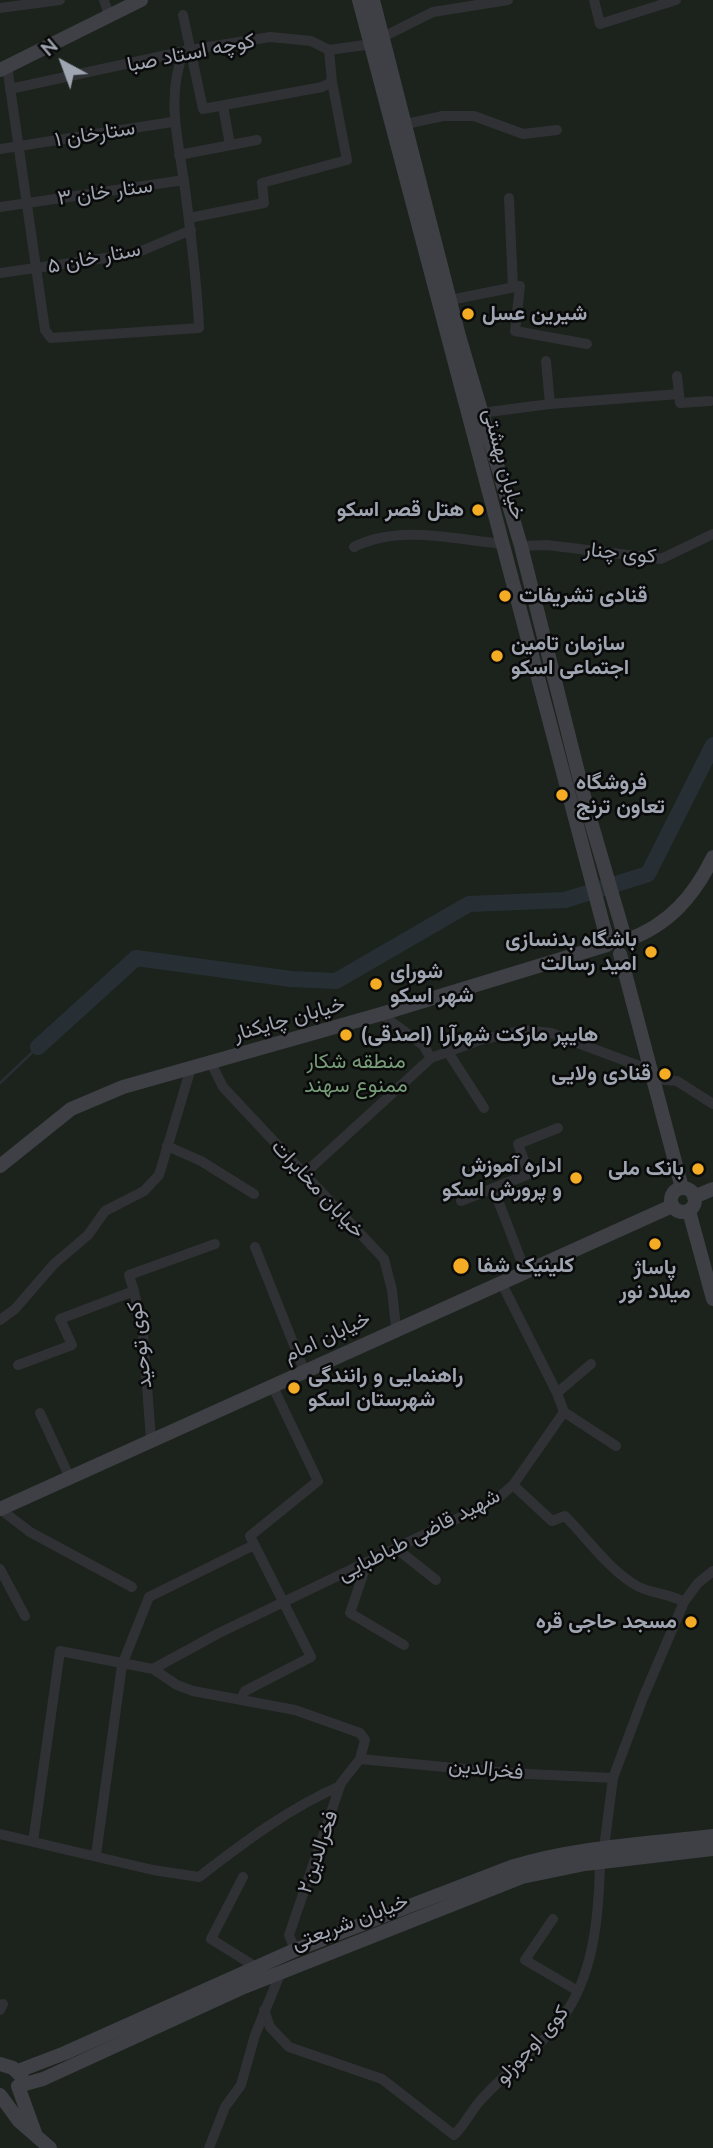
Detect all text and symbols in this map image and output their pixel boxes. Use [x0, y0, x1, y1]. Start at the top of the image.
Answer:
north arrow [28, 28, 98, 98]
street label: کوچه استاد صبا [125, 28, 257, 78]
text: N [36, 33, 63, 61]
street label: ستارخان ۱ [53, 115, 137, 153]
street label: ستار خان ۳ [56, 173, 154, 211]
street label: ستار خان ۵ [45, 237, 143, 279]
place label: شیرین عسل [482, 301, 587, 327]
marker: شیرین عسل [460, 306, 476, 322]
street label: خیابان بهشتی [477, 406, 531, 522]
place label: هتل قصر اسکو [337, 497, 464, 523]
marker: هتل قصر اسکو [470, 502, 486, 518]
street label: کوی چنار [582, 537, 658, 569]
place label: قنادی تشریفات [519, 583, 648, 609]
marker: قنادی تشریفات [497, 588, 513, 604]
place label: سازمان تامین اجتماعی اسکو [511, 631, 629, 681]
marker: سازمان تامین اجتماعی اسکو [489, 648, 505, 664]
place label: فروشگاه تعاون ترنج [576, 770, 665, 820]
marker: فروشگاه تعاون ترنج [554, 787, 570, 803]
place label: باشگاه بدنسازی امید رسالت [505, 927, 637, 977]
marker: باشگاه بدنسازی امید رسالت [643, 944, 659, 960]
place label: شورای شهر اسکو [390, 959, 474, 1009]
marker: شورای شهر اسکو [368, 976, 384, 992]
street label: خیابان چایکنار [230, 991, 348, 1047]
place label: هایپر مارکت شهرآرا (اصدقی) [360, 1022, 598, 1048]
marker: هایپر مارکت شهرآرا (اصدقی) [338, 1027, 354, 1043]
park label: منطقه شکار ممنوع سهند [304, 1049, 408, 1099]
place label: قنادی ولایی [551, 1061, 651, 1087]
marker: قنادی ولایی [657, 1066, 673, 1082]
street label: خیابان مخابرات [266, 1134, 370, 1244]
place label: اداره آموزش و پرورش اسکو [442, 1153, 562, 1203]
place label: بانک ملی [608, 1156, 684, 1182]
marker: بانک ملی [690, 1161, 706, 1177]
marker: اداره آموزش و پرورش اسکو [568, 1170, 584, 1186]
marker: پاساژ میلاد نور [647, 1236, 663, 1252]
place label: کلینیک شفا [477, 1253, 574, 1279]
place label: پاساژ میلاد نور [619, 1255, 691, 1305]
marker: کلینیک شفا [451, 1256, 471, 1276]
street label: کوی توحید [122, 1300, 158, 1390]
street label: خیابان امام [280, 1306, 374, 1368]
place label: راهنمایی و رانندگی شهرستان اسکو [308, 1363, 463, 1413]
marker: راهنمایی و رانندگی شهرستان اسکو [286, 1380, 302, 1396]
street label: شهید قاضی طباطبایی [334, 1483, 504, 1587]
place label: مسجد حاجی قره [536, 1609, 677, 1635]
marker: مسجد حاجی قره [683, 1614, 699, 1630]
street label: فخرالدین [447, 1753, 525, 1785]
street label: فخرالدین۲ [292, 1807, 344, 1897]
street label: خیابان شریعتی [288, 1888, 412, 1956]
street label: کوی اوجوزلو [490, 2000, 574, 2090]

